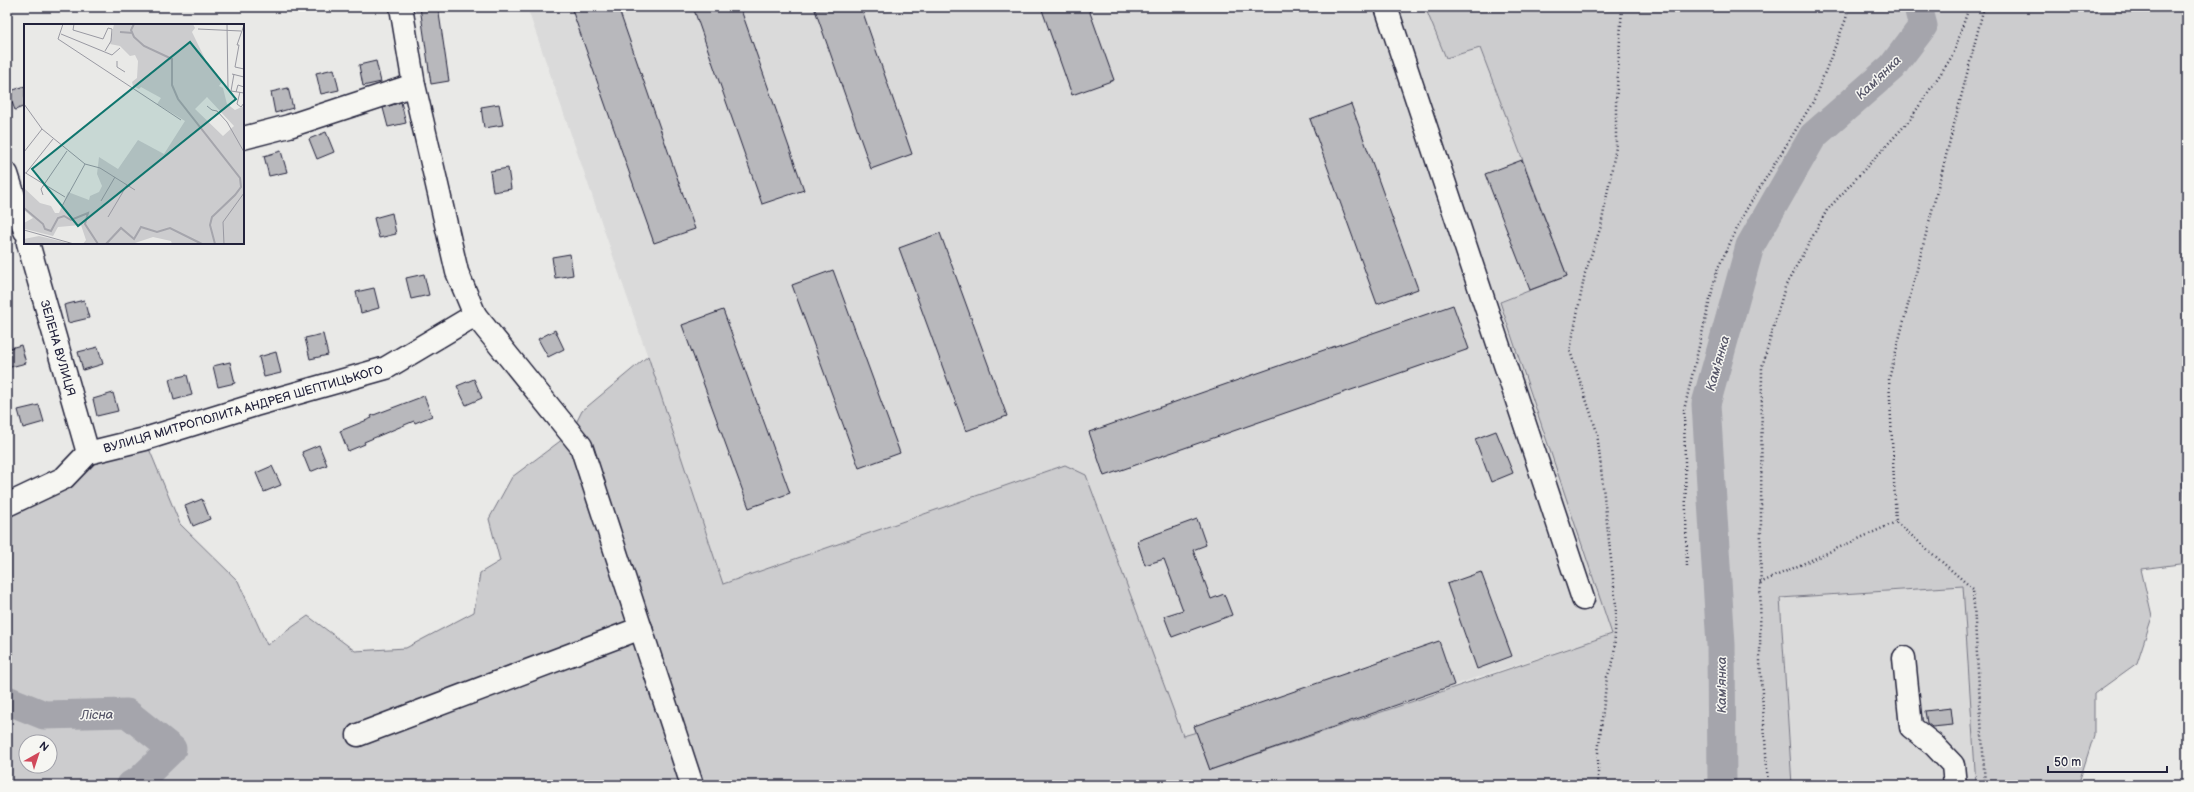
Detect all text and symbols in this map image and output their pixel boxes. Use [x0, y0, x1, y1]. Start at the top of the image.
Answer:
inset map [24, 24, 244, 244]
water label: Кам'янка [1853, 52, 1905, 103]
street label: ЗЕЛЕНА ВУЛИЦЯ [37, 298, 78, 398]
water label: Кам'янка [1702, 334, 1734, 393]
street label: ВУЛИЦЯ МИТРОПОЛИТА АНДРЕЯ ШЕПТИЦЬКОГО [102, 362, 385, 457]
water label: Кам'янка [1714, 656, 1730, 713]
water label: Лісна [79, 707, 114, 723]
north arrow [18, 734, 58, 774]
text: N [37, 739, 51, 754]
scale bar [2048, 748, 2167, 774]
text: 50 m [2054, 755, 2081, 770]

